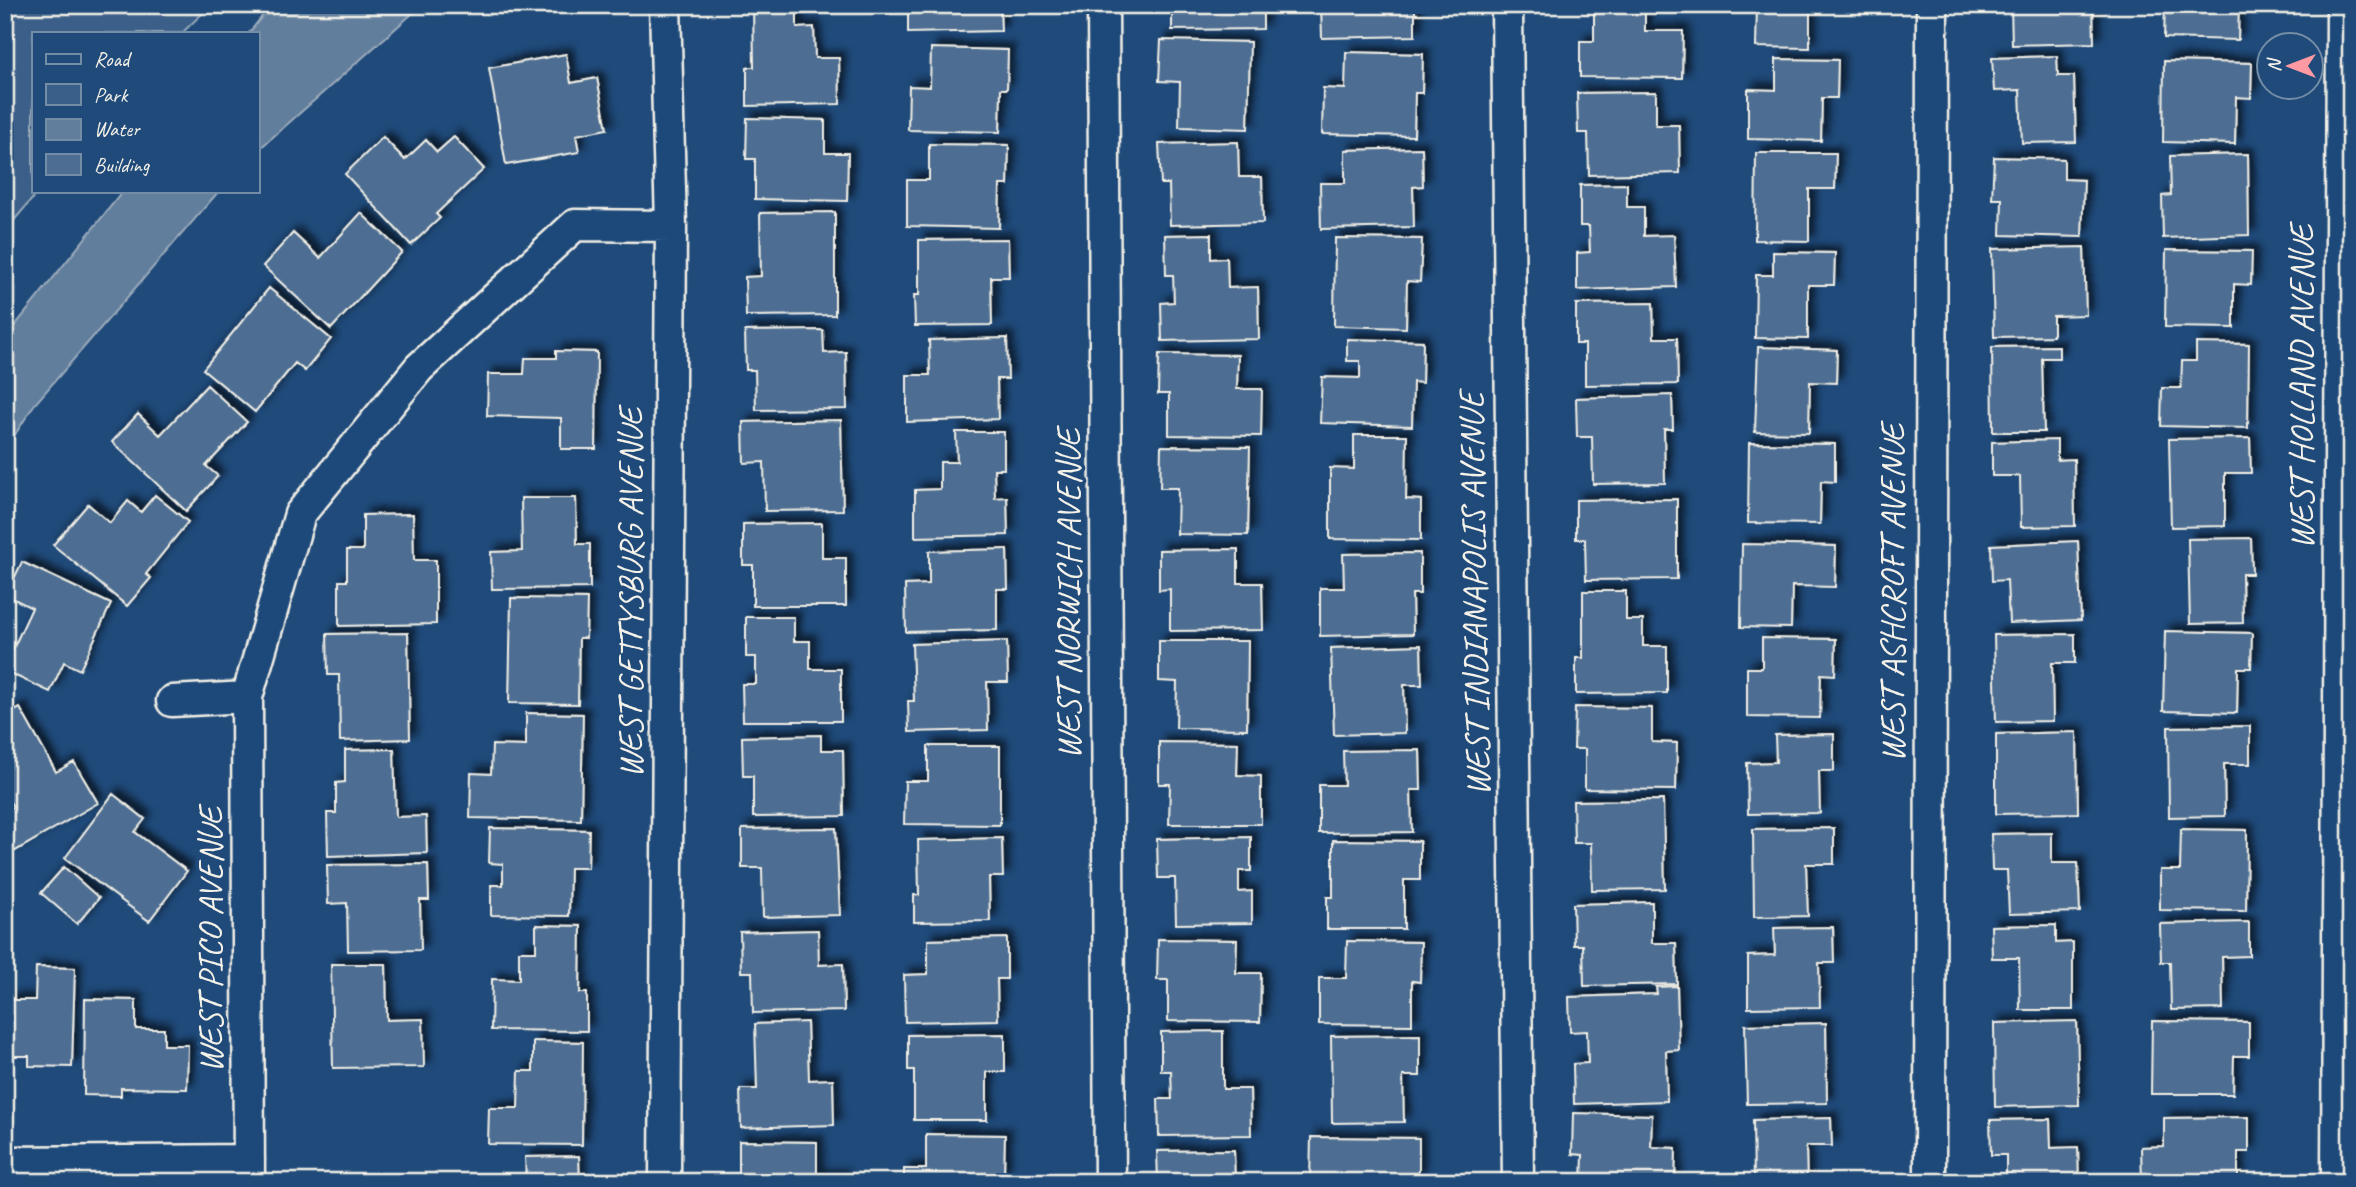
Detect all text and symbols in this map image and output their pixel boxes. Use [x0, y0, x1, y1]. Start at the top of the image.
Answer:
legend [32, 32, 259, 192]
north arrow [2254, 32, 2324, 102]
text: Road [94, 46, 133, 72]
text: N [2262, 57, 2286, 72]
text: Park [94, 82, 129, 108]
text: Water [94, 116, 141, 142]
text: Building [94, 152, 151, 178]
street label: WEST HOLLAND AVENUE [2279, 220, 2324, 549]
street label: WEST INDIANAPOLIS AVENUE [1448, 387, 1501, 796]
street label: WEST GETTYSBURG AVENUE [608, 404, 653, 778]
street label: WEST ASHCROFT AVENUE [1870, 419, 1915, 762]
street label: WEST NORWICH AVENUE [1046, 424, 1091, 759]
street label: WEST PICO AVENUE [188, 803, 233, 1073]

